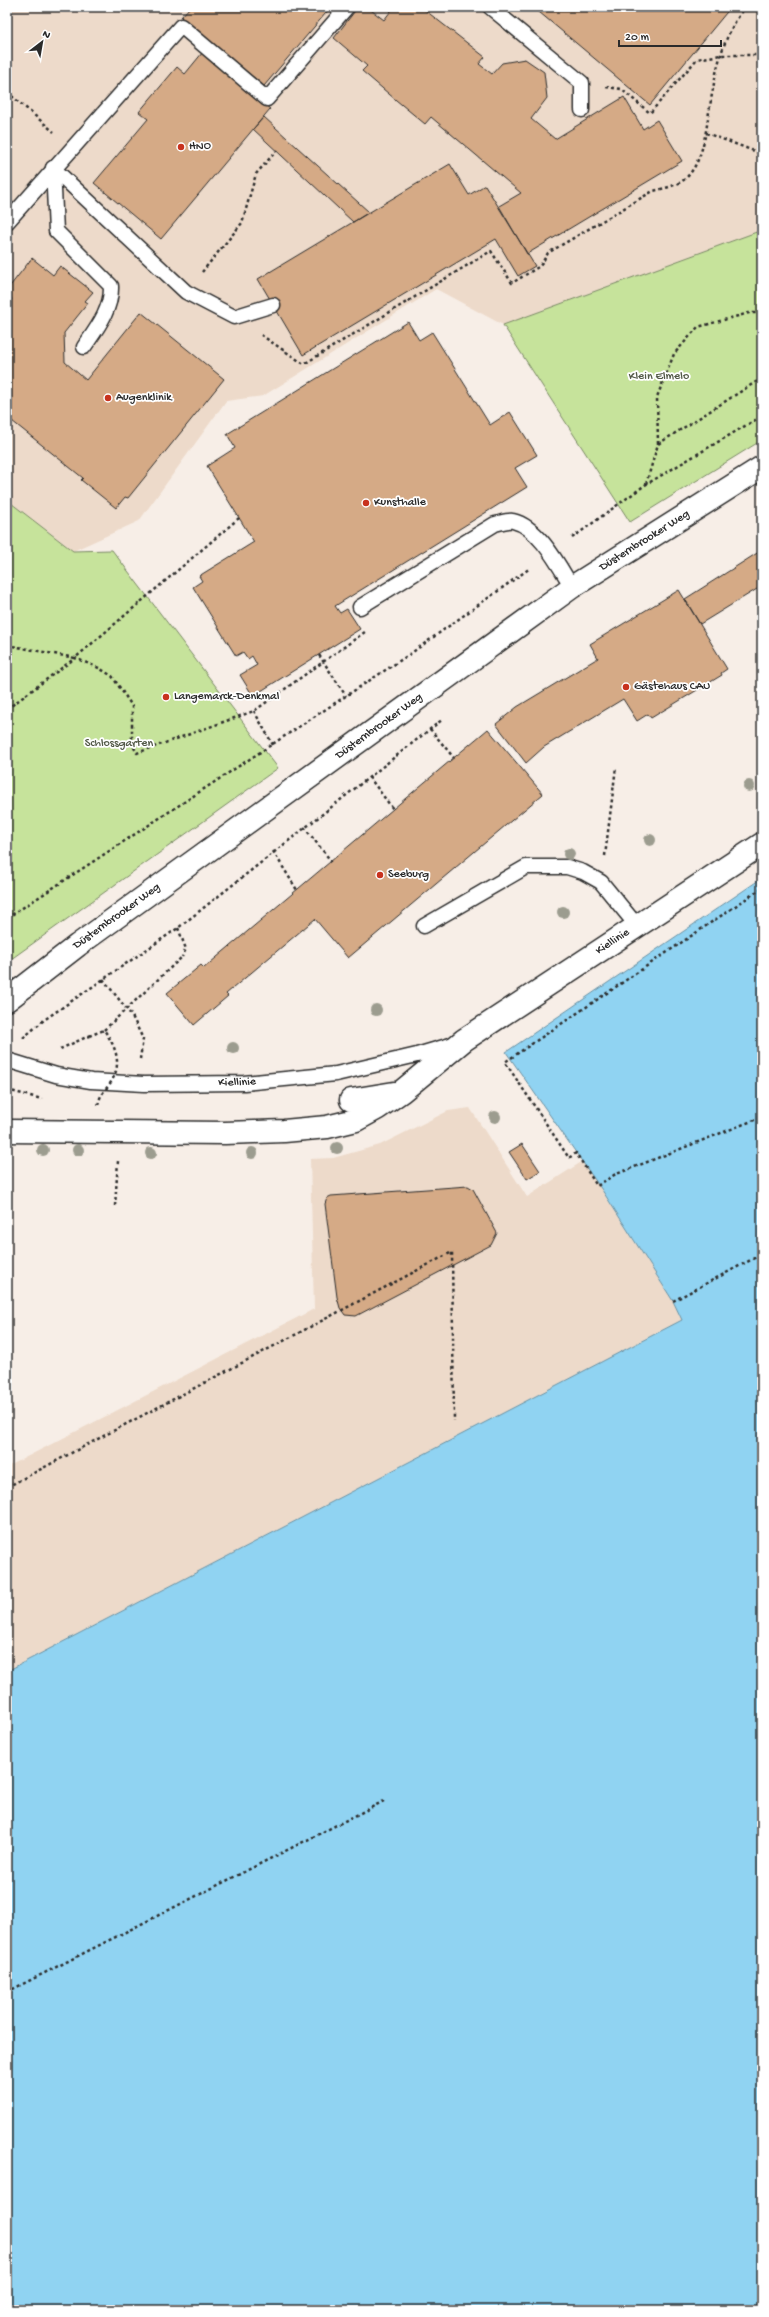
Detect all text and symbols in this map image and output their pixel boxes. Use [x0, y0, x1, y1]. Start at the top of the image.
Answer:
north arrow [22, 22, 62, 62]
scale bar [619, 22, 721, 48]
text: N [40, 28, 52, 42]
text: 20 m [625, 31, 650, 45]
place label: HNO [189, 140, 211, 154]
marker: HNO [176, 142, 186, 152]
park label: Klein Elmelo [629, 370, 689, 384]
place label: Augenklinik [116, 391, 173, 405]
marker: Augenklinik [103, 393, 113, 403]
place label: Kunsthalle [374, 496, 427, 510]
marker: Kunsthalle [361, 498, 371, 508]
street label: Düsternbrooker Weg [596, 507, 693, 575]
place label: Gästehaus CAU [634, 680, 710, 694]
marker: Gästehaus CAU [621, 682, 631, 692]
place label: Langemarck-Denkmal [174, 690, 280, 704]
street label: Düsternbrooker Weg [332, 690, 426, 763]
marker: Langemarck-Denkmal [161, 692, 171, 702]
park label: Schlossgarten [85, 737, 153, 751]
place label: Seeburg [388, 868, 429, 882]
marker: Seeburg [375, 870, 385, 880]
street label: Düsternbrooker Weg [70, 880, 163, 953]
street label: Kiellinie [593, 925, 633, 958]
street label: Kiellinie [218, 1075, 258, 1090]

